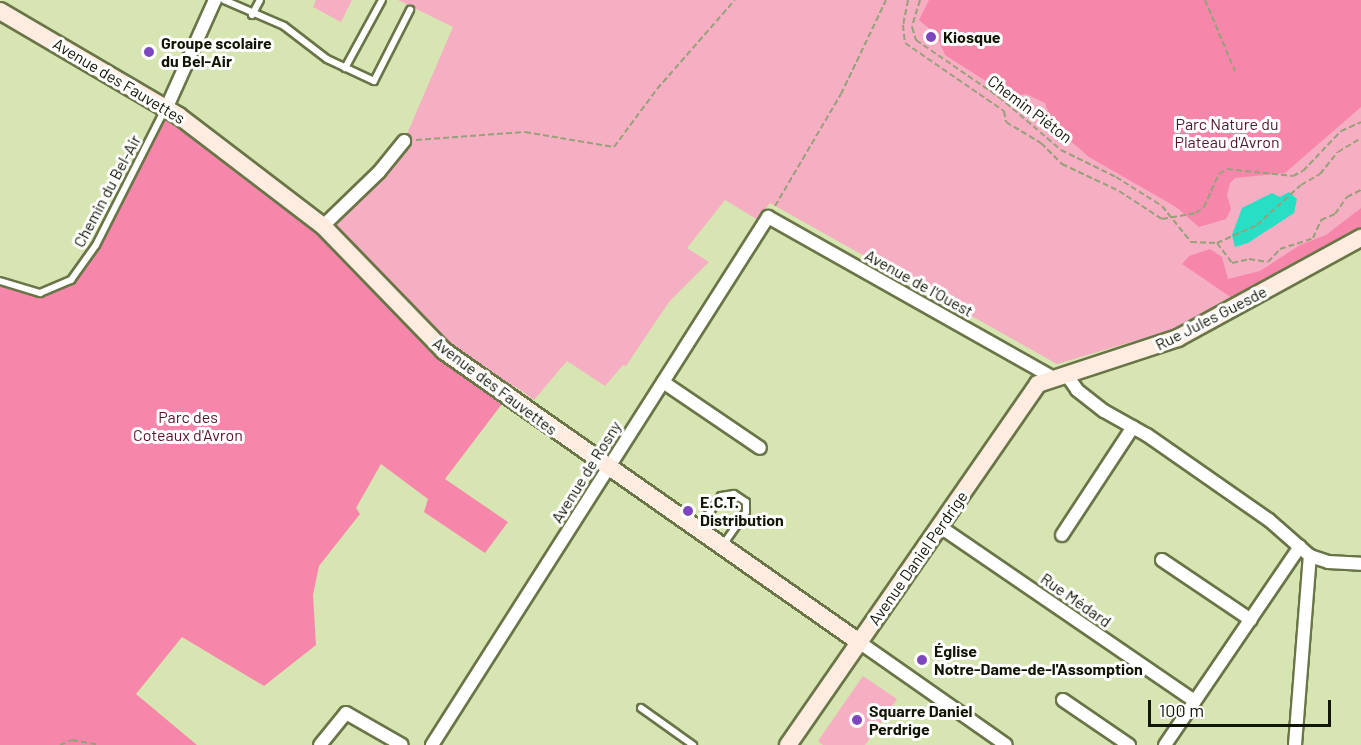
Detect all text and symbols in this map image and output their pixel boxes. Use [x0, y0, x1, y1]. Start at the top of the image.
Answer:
place label: Kiosque [943, 27, 1001, 47]
marker: Kiosque [924, 30, 938, 44]
place label: Groupe scolaire du Bel-Air [161, 33, 272, 71]
street label: Avenue des Fauvettes [50, 34, 188, 128]
marker: Groupe scolaire du Bel-Air [142, 45, 156, 59]
street label: Chemin Piéton [984, 71, 1076, 147]
park label: Parc Nature du Plateau d'Avron [1174, 114, 1280, 152]
street label: Chemin du Bel-Air [69, 132, 145, 250]
street label: Avenue de l'Ouest [862, 245, 976, 321]
street label: Rue Jules Guesde [1152, 282, 1270, 354]
street label: Avenue des Fauvettes [429, 333, 561, 439]
park label: Parc des Coteaux d'Avron [133, 407, 243, 445]
street label: Avenue de Rosny [547, 418, 625, 526]
street label: Avenue Daniel Perdrige [864, 487, 972, 629]
place label: E.C.T. Distribution [700, 492, 784, 530]
marker: E.C.T. Distribution [681, 504, 695, 518]
street label: Rue Médard [1037, 569, 1115, 631]
place label: Église Notre-Dame-de-l'Assomption [934, 641, 1143, 679]
marker: Église Notre-Dame-de-l'Assomption [915, 653, 929, 667]
scale bar [1151, 688, 1334, 726]
text: 100 m [1159, 699, 1204, 721]
place label: Squarre Daniel Perdrige [869, 701, 973, 739]
marker: Squarre Daniel Perdrige [850, 713, 864, 727]

